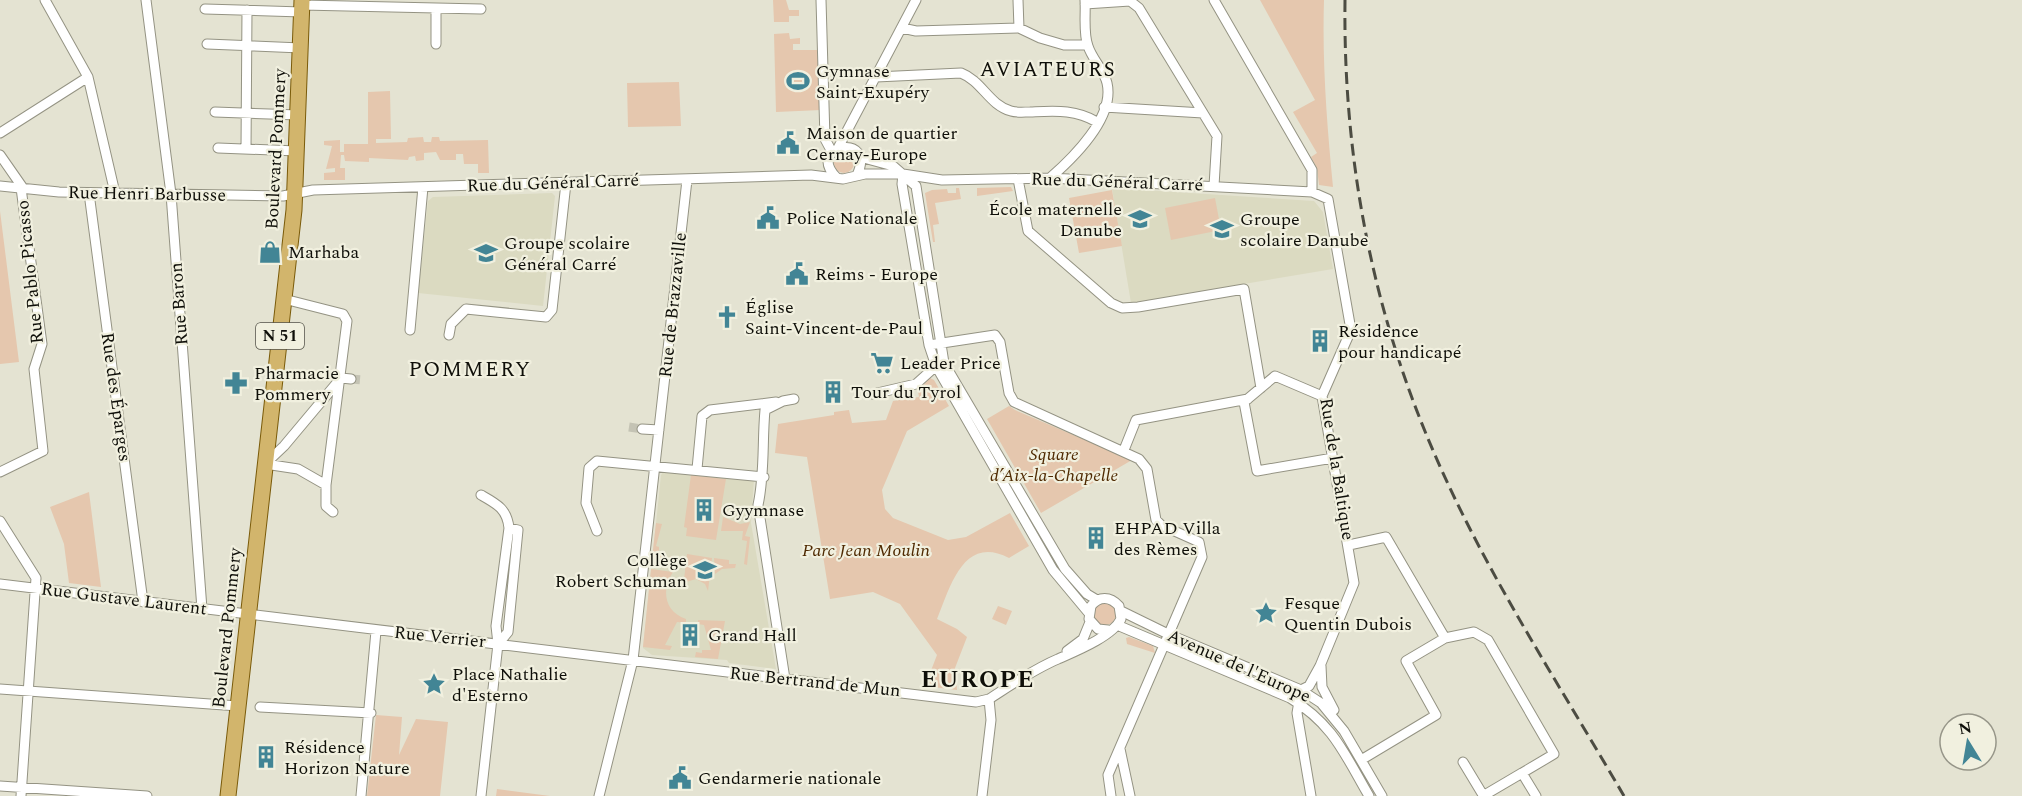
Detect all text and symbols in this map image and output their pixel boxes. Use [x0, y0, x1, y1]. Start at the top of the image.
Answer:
district label: AVIATEURS [980, 54, 1116, 86]
place label: Gymnase Saint-Exupéry [816, 58, 931, 106]
street label: Boulevard Pommery [258, 66, 294, 230]
sports icon: Gymnase Saint-Exupéry [785, 68, 811, 94]
place label: Maison de quartier Cernay-Europe [806, 120, 957, 168]
public building icon: Maison de quartier Cernay-Europe [775, 130, 801, 156]
street label: Rue du Général Carré [466, 166, 640, 199]
street label: Rue du Général Carré [1030, 166, 1204, 199]
street label: Rue Henri Barbusse [68, 179, 226, 209]
place label: École maternelle Danube [989, 196, 1122, 244]
street label: Rue Pablo Picasso [9, 199, 51, 345]
public building icon: Police Nationale [755, 205, 781, 231]
place label: Police Nationale [786, 205, 917, 232]
school or university icon: École maternelle Danube [1127, 206, 1153, 232]
place label: Groupe scolaire Danube [1240, 206, 1368, 254]
school or university icon: Groupe scolaire Danube [1209, 216, 1235, 242]
place label: Groupe scolaire Général Carré [504, 230, 630, 278]
street label: Rue de Brazzaville [652, 231, 694, 379]
shop icon: Marhaba [257, 239, 283, 265]
place label: Marhaba [288, 239, 359, 266]
school or university icon: Groupe scolaire Général Carré [473, 240, 499, 266]
public building icon: Reims - Europe [784, 261, 810, 287]
place label: Reims - Europe [815, 261, 938, 288]
street label: Rue Baron [163, 262, 195, 346]
place label: Église Saint-Vincent-de-Paul [745, 294, 923, 342]
church icon: Église Saint-Vincent-de-Paul [714, 304, 740, 330]
place label: Résidence pour handicapé [1338, 318, 1462, 366]
road number: N 51 [256, 323, 304, 349]
building icon: Résidence pour handicapé [1307, 328, 1333, 354]
street label: Rue des Éparges [94, 331, 138, 463]
supermarket icon: Leader Price [869, 350, 895, 376]
place label: Leader Price [900, 350, 1001, 377]
district label: POMMERY [408, 354, 532, 386]
place label: Pharmacie Pommery [254, 360, 339, 408]
pharmacy icon: Pharmacie Pommery [223, 370, 249, 396]
building icon: Tour du Tyrol [820, 379, 846, 405]
place label: Tour du Tyrol [851, 379, 961, 406]
street label: Rue de la Baltique [1312, 396, 1362, 542]
park label: Square d’Aix-la-Chapelle [990, 441, 1118, 489]
building icon: Gyymnase [691, 497, 717, 523]
place label: Gyymnase [722, 497, 804, 524]
place label: EHPAD Villa des Rèmes [1114, 515, 1221, 563]
building icon: EHPAD Villa des Rèmes [1083, 525, 1109, 551]
park label: Parc Jean Moulin [802, 537, 931, 564]
street label: Boulevard Pommery [205, 545, 249, 710]
place label: Collège Robert Schuman [555, 547, 687, 595]
school or university icon: Collège Robert Schuman [692, 557, 718, 583]
street label: Rue Gustave Laurent [40, 575, 208, 623]
place label: Fesque Quentin Dubois [1284, 590, 1412, 638]
place icon: Fesque Quentin Dubois [1253, 600, 1279, 626]
street label: Rue Verrier [393, 619, 487, 655]
building icon: Grand Hall [677, 622, 703, 648]
place label: Grand Hall [708, 622, 797, 649]
street label: Avenue de l'Europe [1163, 622, 1315, 710]
street label: Rue Bertrand de Mun [728, 660, 902, 704]
place label: Place Nathalie d'Esterno [452, 661, 568, 709]
district label: EUROPE [921, 662, 1035, 698]
place icon: Place Nathalie d'Esterno [421, 671, 447, 697]
north arrow [1938, 712, 1998, 772]
text: N [1957, 715, 1974, 741]
place label: Résidence Horizon Nature [284, 734, 410, 782]
building icon: Résidence Horizon Nature [253, 744, 279, 770]
public building icon: Gendarmerie nationale [667, 765, 693, 791]
place label: Gendarmerie nationale [698, 765, 881, 792]

